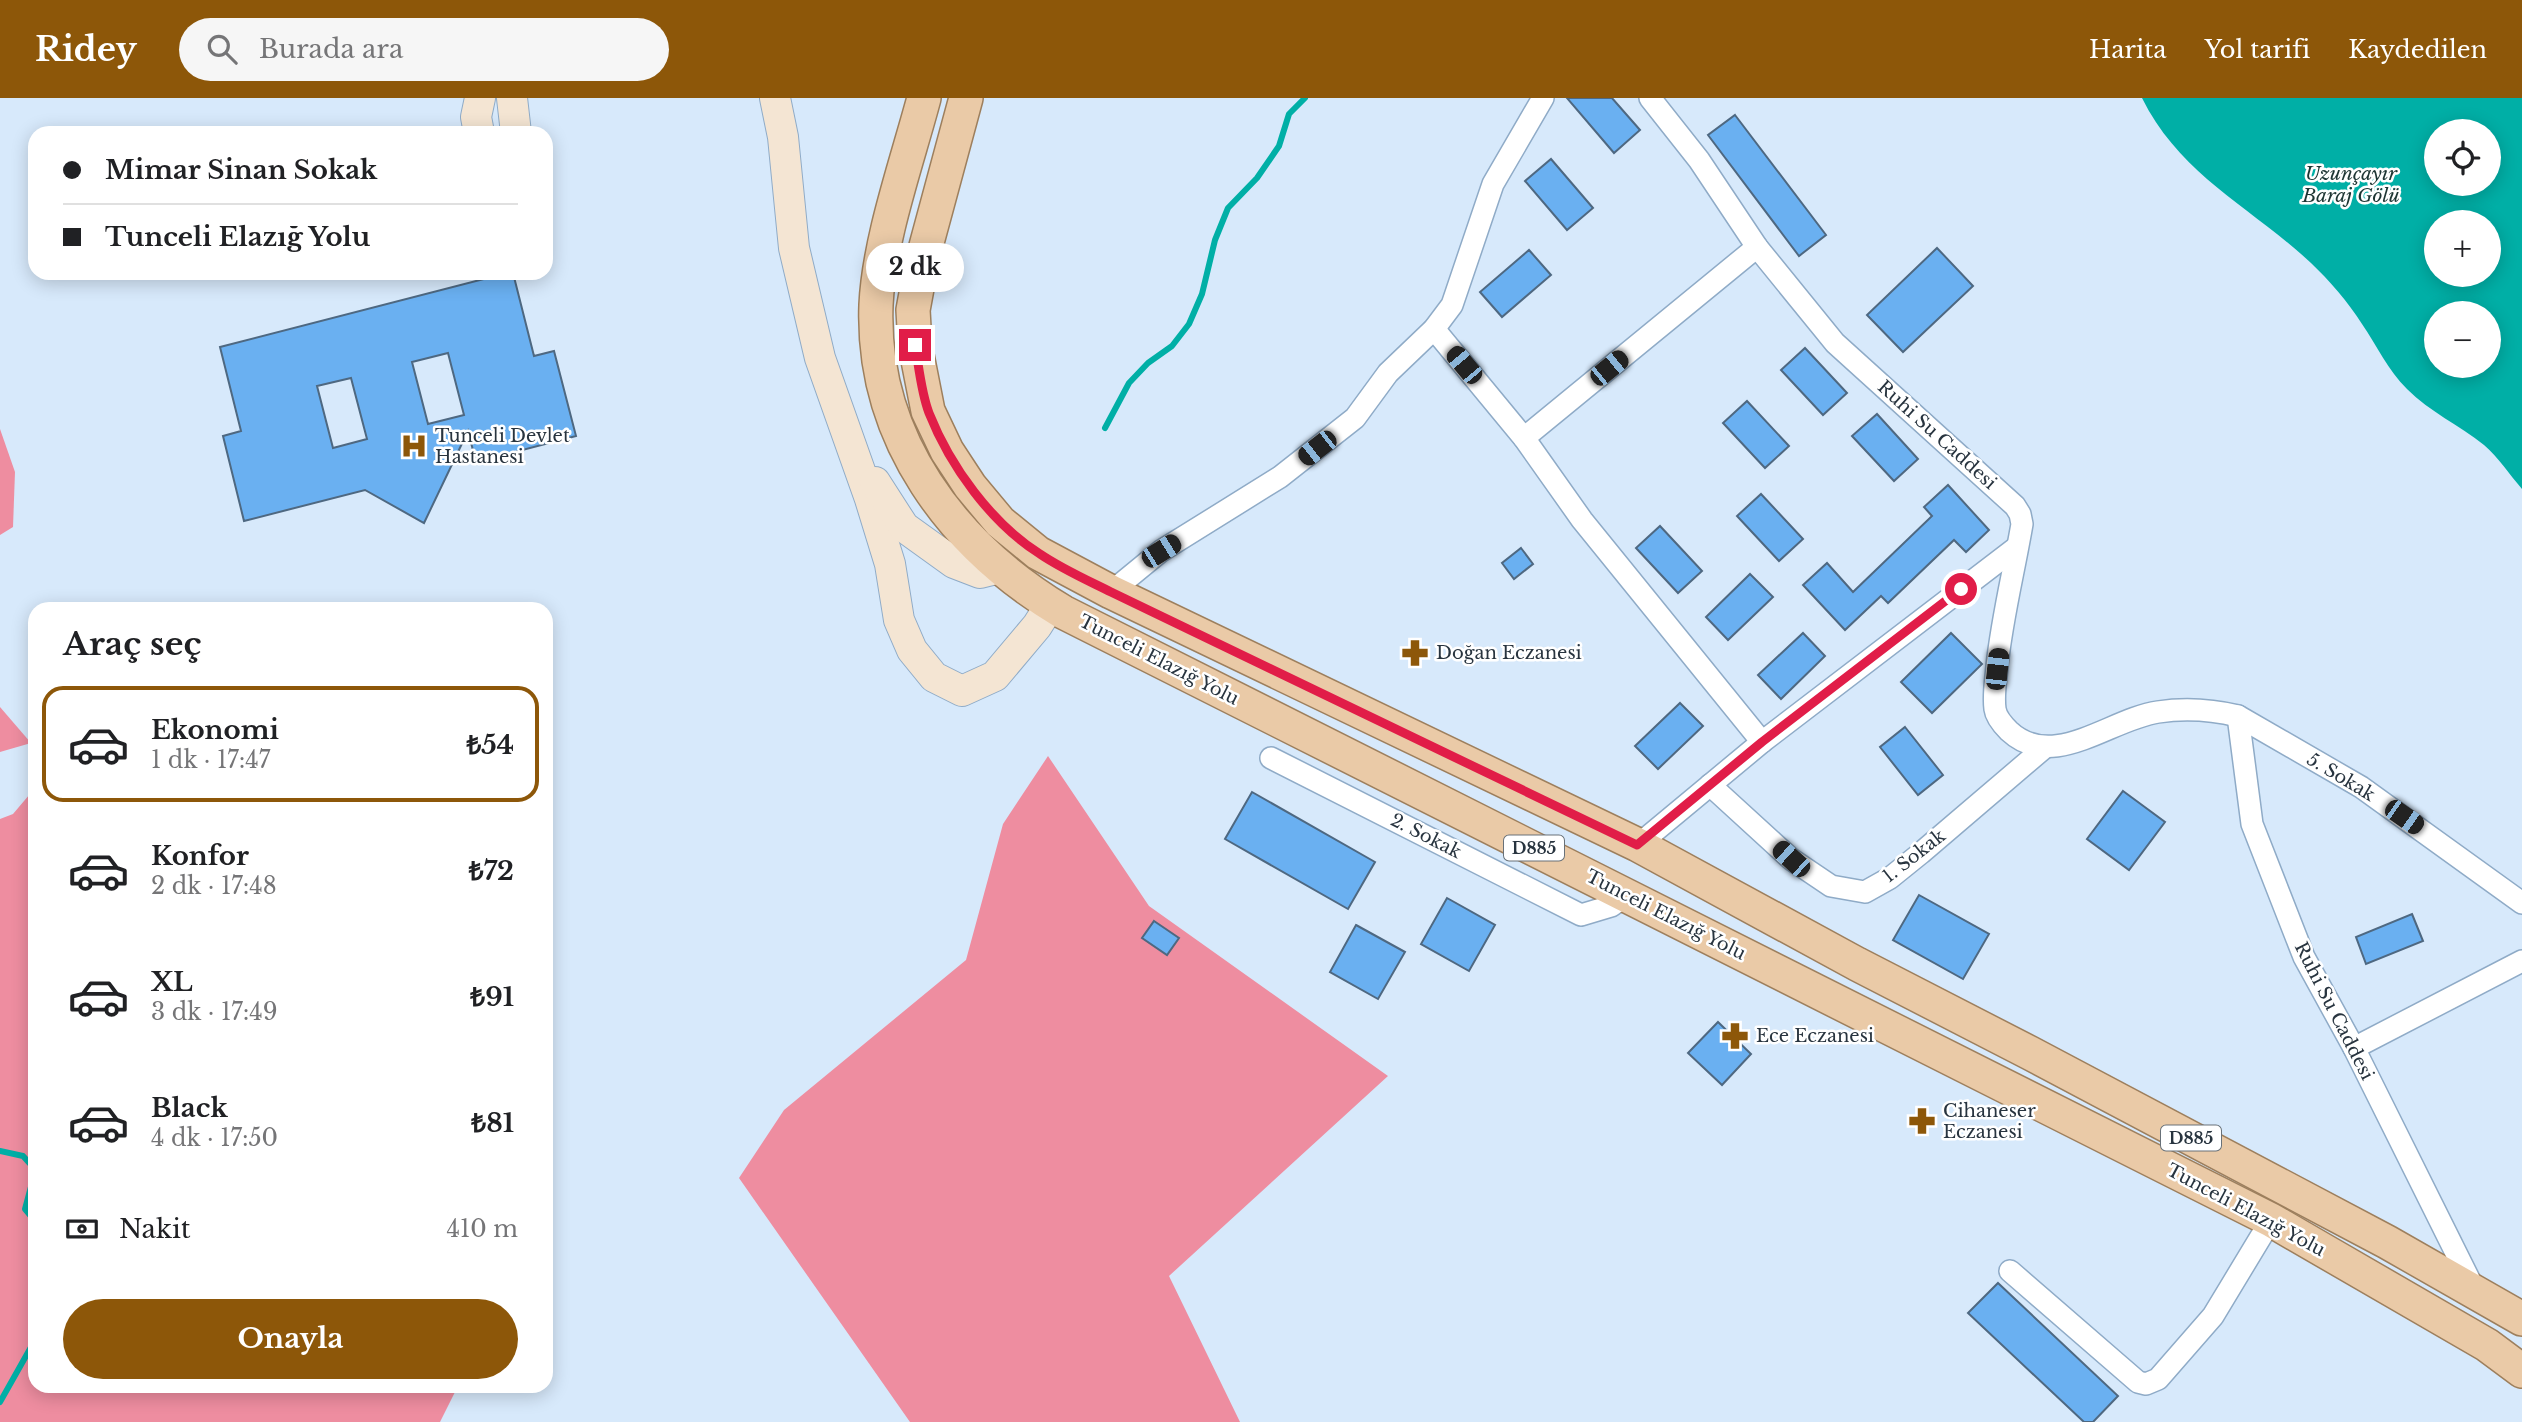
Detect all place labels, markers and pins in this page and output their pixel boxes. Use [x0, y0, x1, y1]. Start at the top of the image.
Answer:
place label: Tunceli Devlet Hastanesi [435, 425, 570, 468]
hospital icon: Tunceli Devlet Hastanesi [399, 431, 429, 461]
pharmacy icon: Doğan Eczanesi [1400, 638, 1430, 668]
place label: Doğan Eczanesi [1436, 642, 1582, 664]
pharmacy icon: Ece Eczanesi [1720, 1021, 1750, 1051]
place label: Ece Eczanesi [1756, 1025, 1874, 1047]
place label: Cihaneser Eczanesi [1943, 1100, 2036, 1143]
pharmacy icon: Cihaneser Eczanesi [1907, 1106, 1937, 1136]

